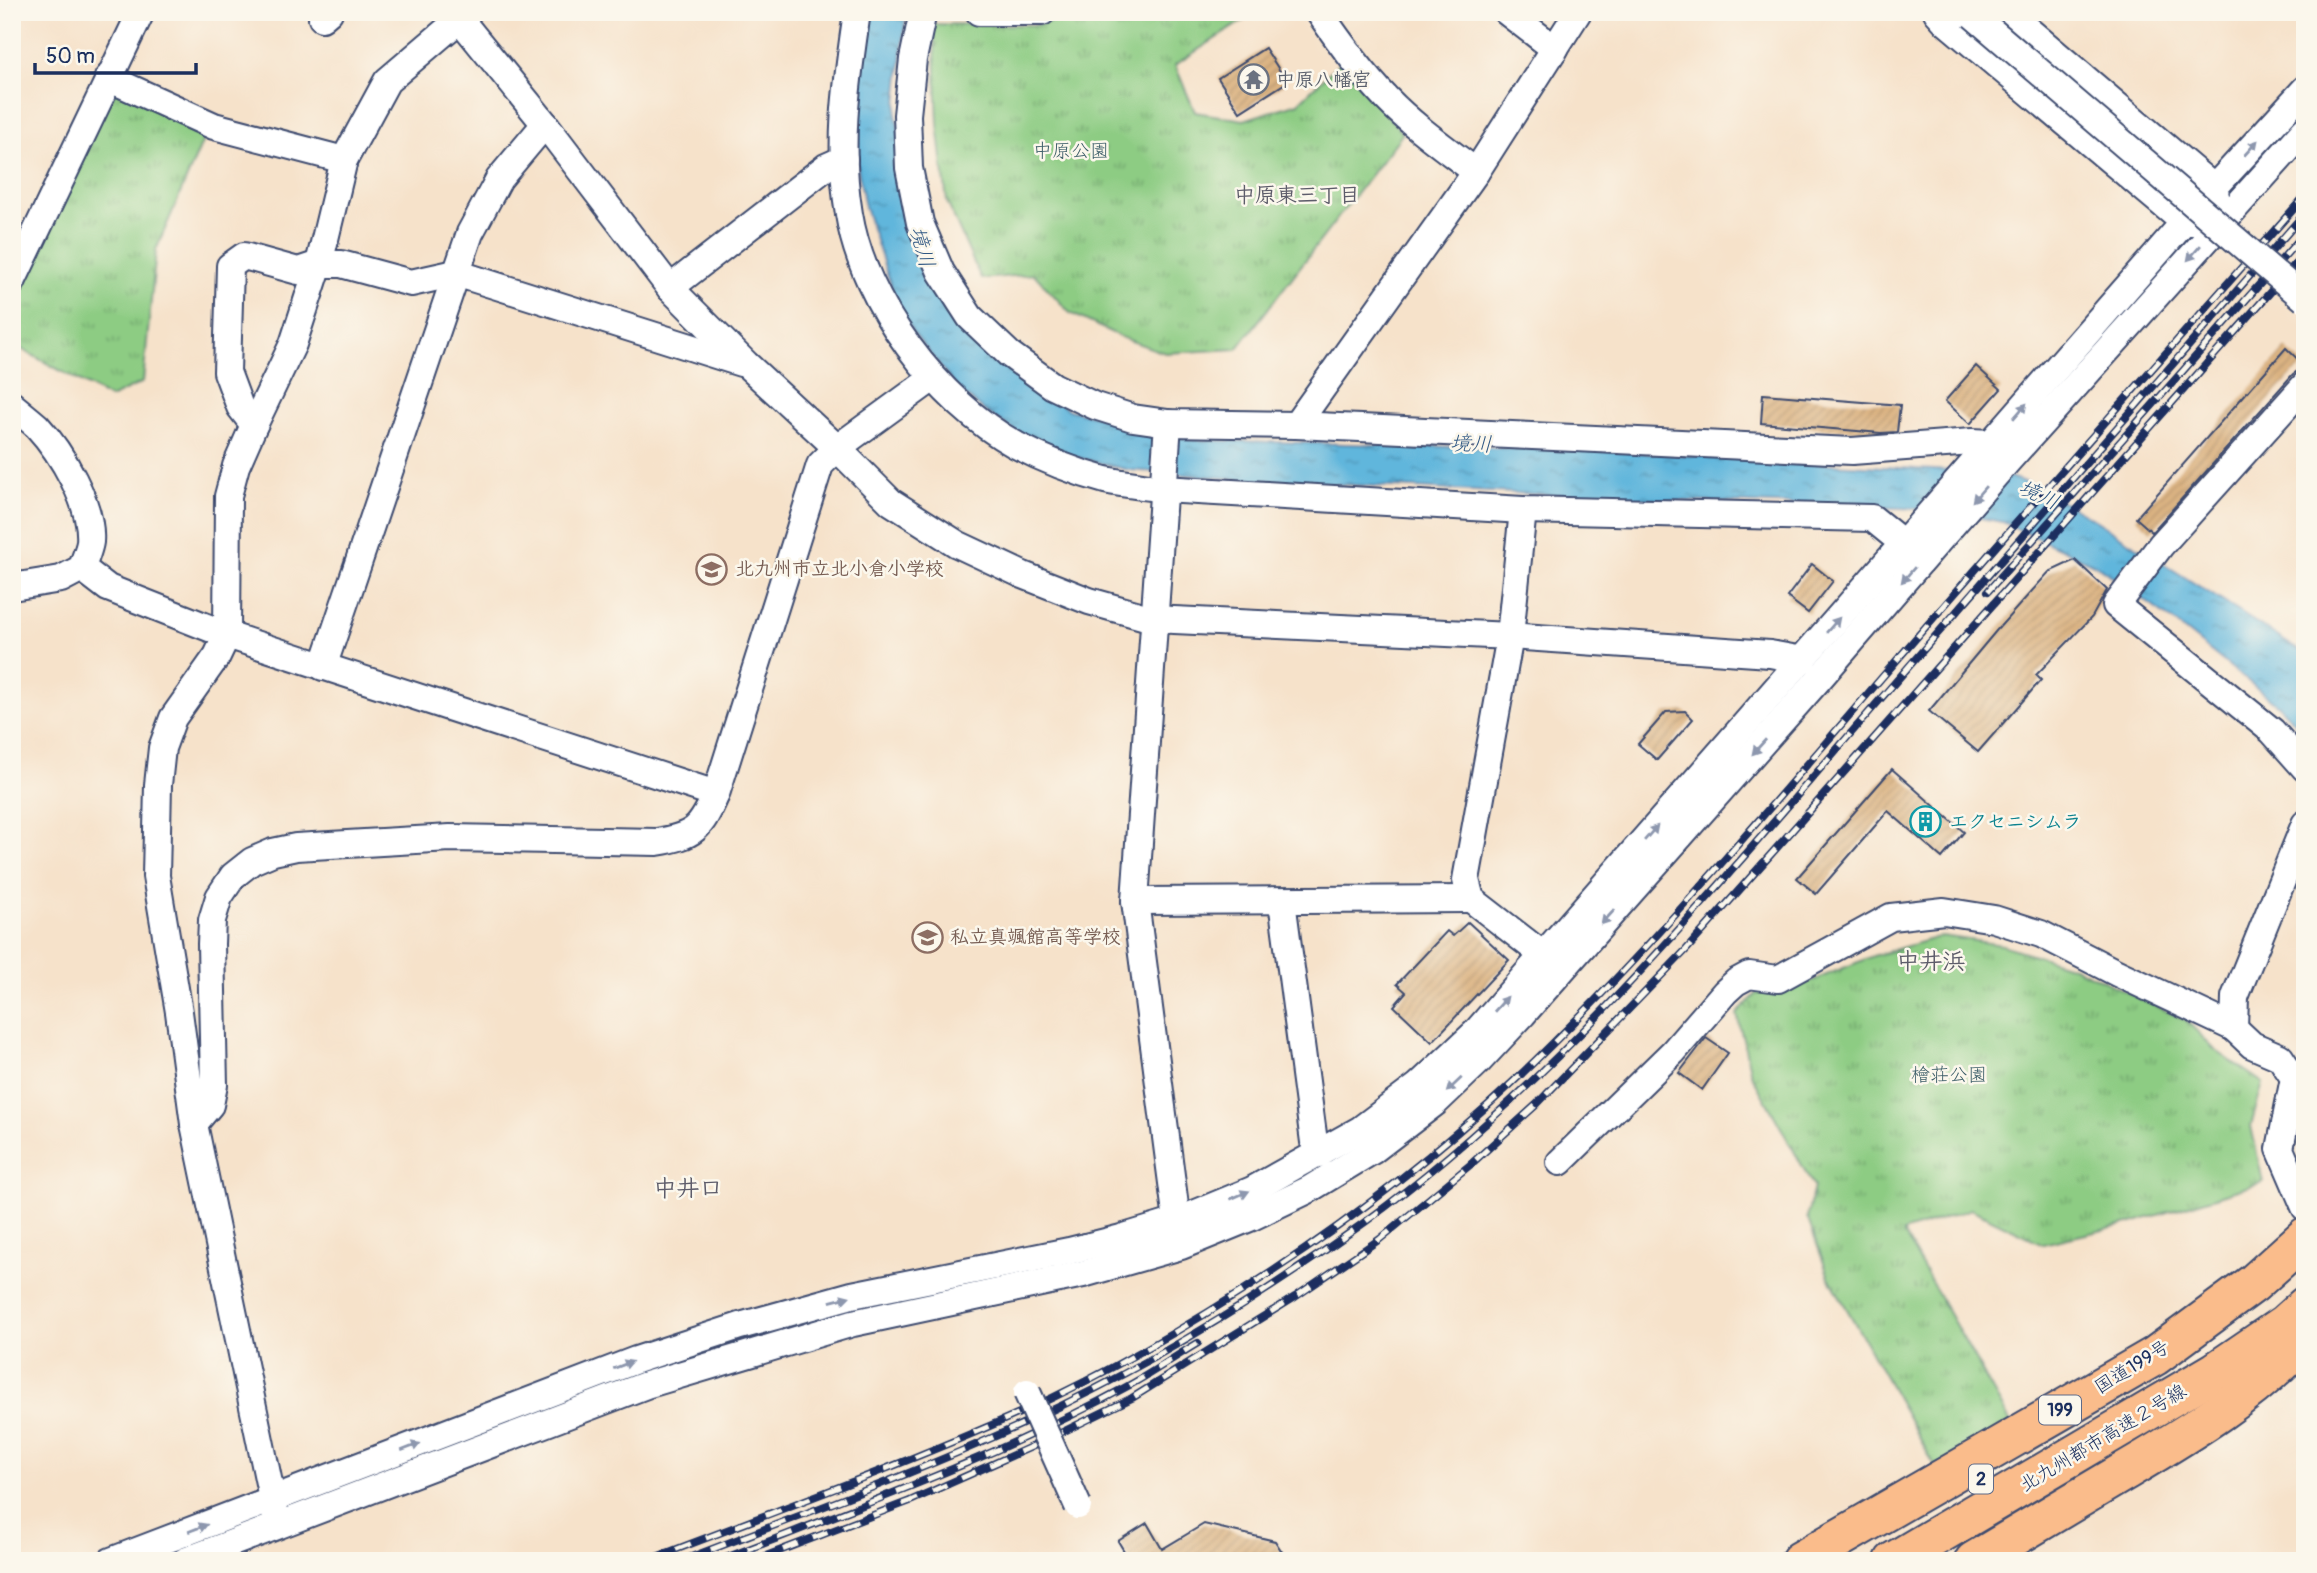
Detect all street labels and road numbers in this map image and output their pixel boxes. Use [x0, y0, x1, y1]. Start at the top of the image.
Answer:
street label: 国道199号 [2090, 1335, 2174, 1399]
street label: 北九州都市高速２号線 [2015, 1379, 2191, 1497]
road number: 199 [2039, 1395, 2081, 1424]
road number: 2 [1969, 1464, 1993, 1494]

